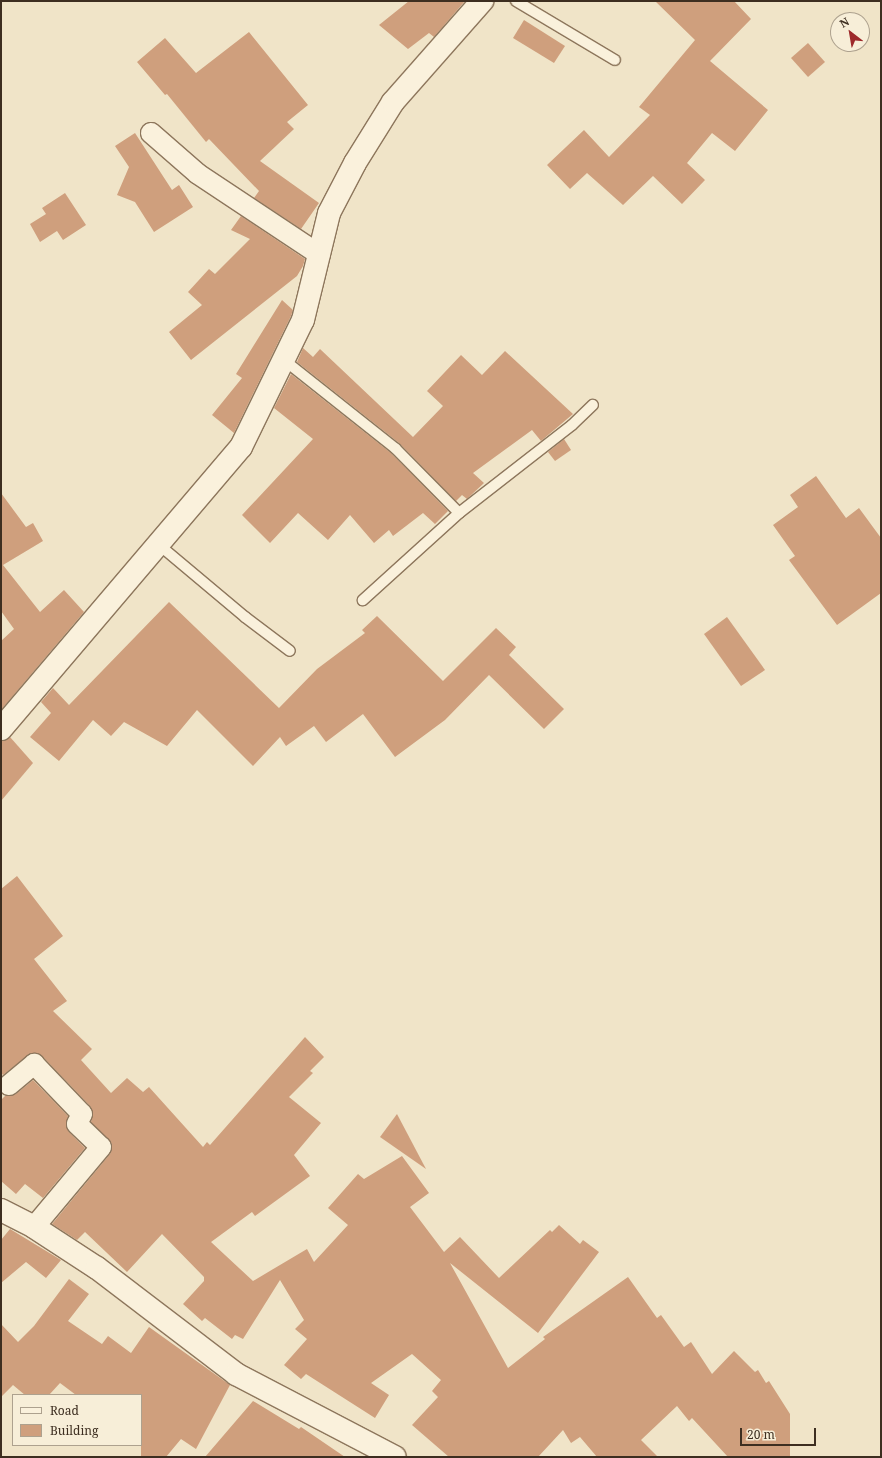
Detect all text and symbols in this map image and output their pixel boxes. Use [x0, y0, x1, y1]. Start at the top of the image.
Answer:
north arrow [830, 12, 870, 52]
text: N [836, 13, 852, 31]
legend [12, 1394, 142, 1446]
text: Road [50, 1402, 79, 1419]
scale bar [742, 1420, 818, 1446]
text: Building [50, 1422, 98, 1439]
text: 20 m [747, 1426, 775, 1443]

